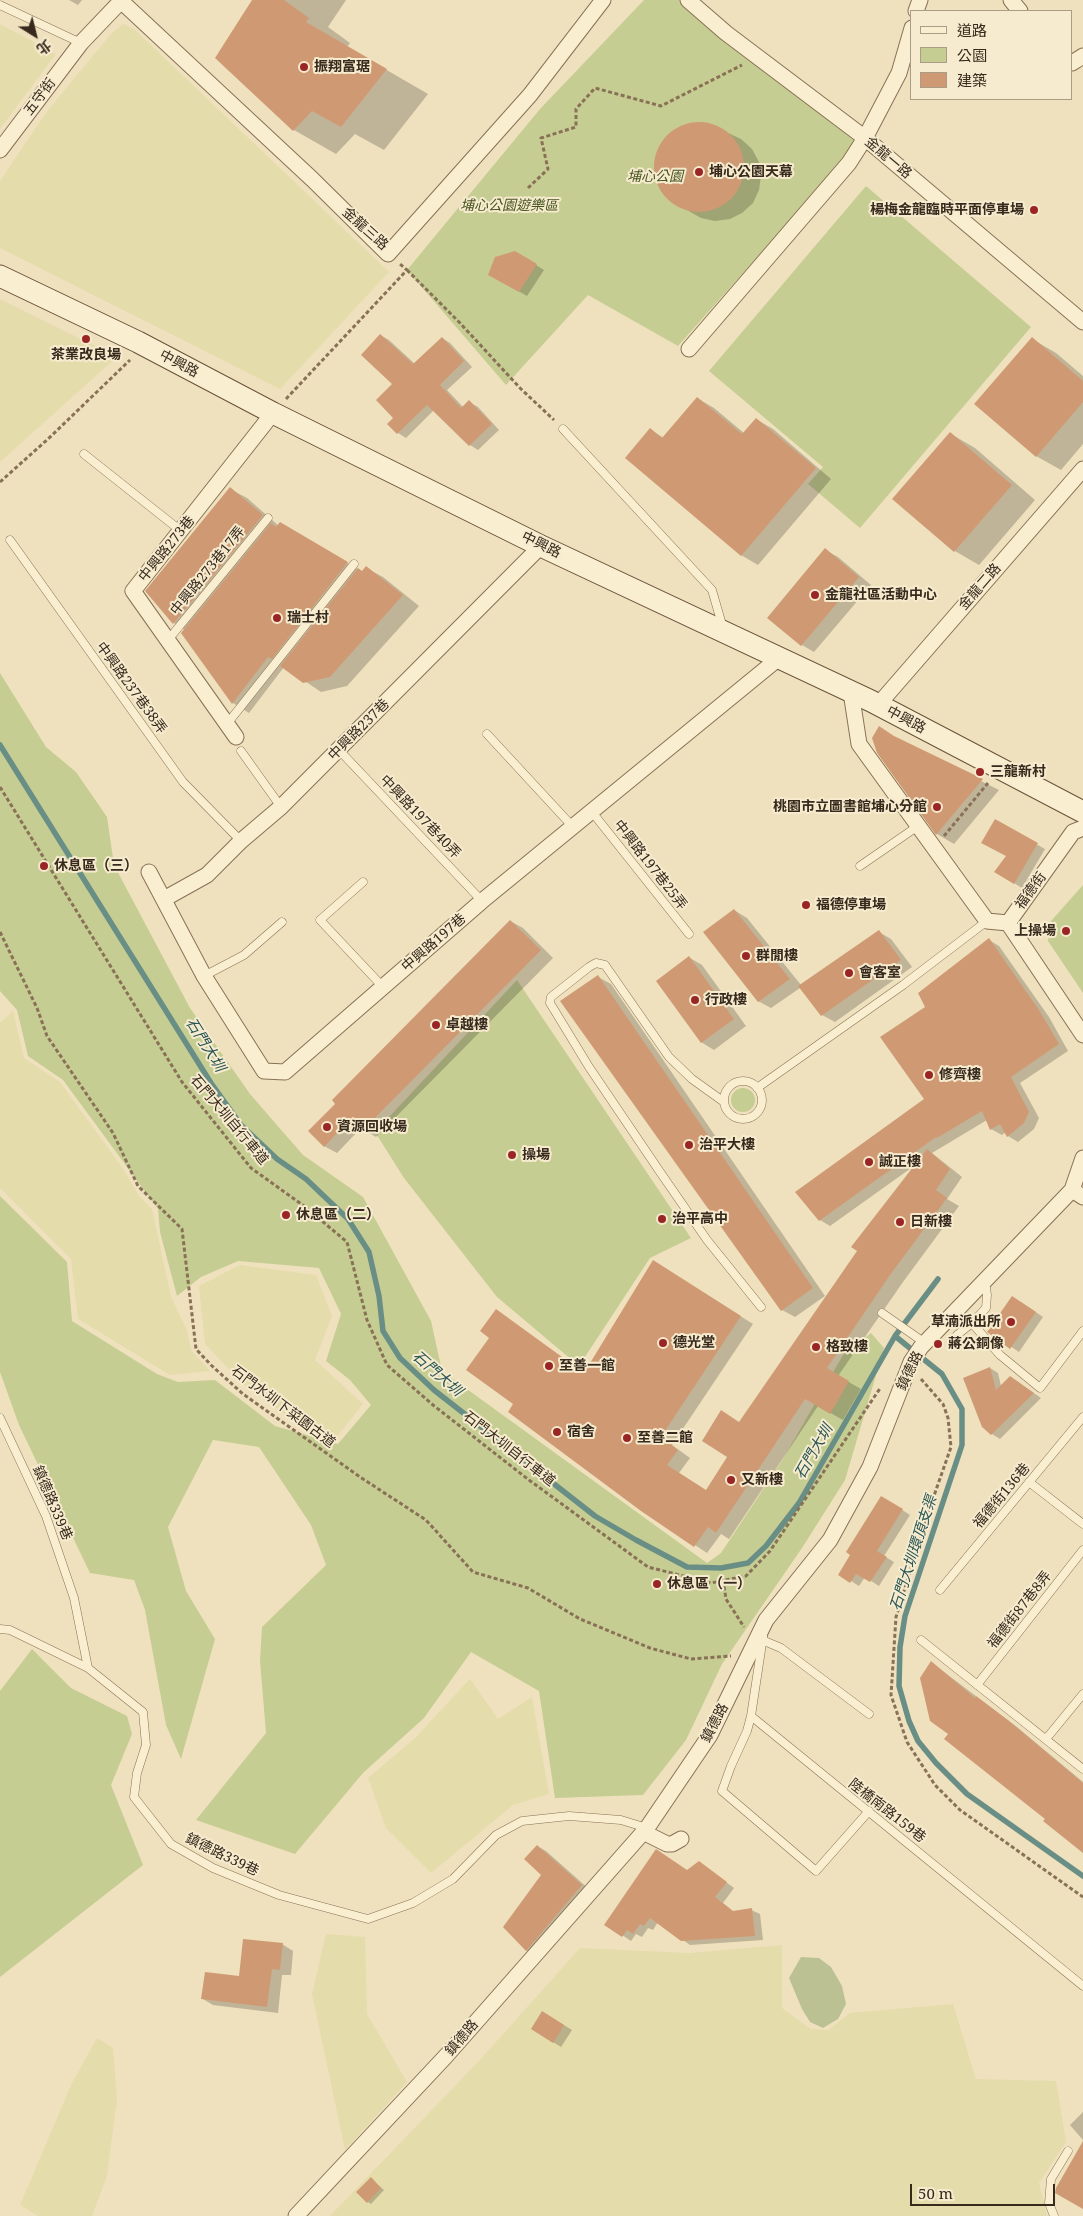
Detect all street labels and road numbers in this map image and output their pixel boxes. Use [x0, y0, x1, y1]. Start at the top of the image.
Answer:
street label: 五守街 [21, 75, 59, 119]
street label: 金龍一路 [861, 134, 915, 182]
street label: 金龍三路 [339, 204, 391, 254]
street label: 中興路 [157, 347, 201, 381]
street label: 中興路273巷 [135, 513, 199, 585]
street label: 中興路273巷17弄 [167, 523, 249, 619]
street label: 中興路 [518, 528, 564, 562]
street label: 金龍二路 [955, 560, 1005, 614]
street label: 中興路237巷38弄 [92, 639, 170, 737]
street label: 中興路237巷 [325, 696, 393, 764]
street label: 中興路 [884, 703, 928, 737]
street label: 中興路197巷40弄 [376, 772, 464, 862]
street label: 中興路197巷25弄 [610, 817, 690, 913]
street label: 福德街 [1012, 869, 1050, 913]
street label: 中興路197巷 [398, 911, 470, 975]
street label: 石門大圳自行車道 [187, 1072, 271, 1168]
street label: 鎮德路 [893, 1348, 927, 1394]
street label: 石門水圳下菜園古道 [228, 1362, 338, 1452]
street label: 石門大圳自行車道 [460, 1408, 558, 1490]
street label: 福德街136巷 [970, 1460, 1034, 1532]
street label: 鎮德路339巷 [29, 1463, 75, 1543]
street label: 福德街87巷8弄 [985, 1568, 1055, 1652]
street label: 鎮德路 [698, 1701, 732, 1745]
street label: 陸橋南路159巷 [845, 1776, 929, 1846]
street label: 鎮德路339巷 [183, 1830, 261, 1880]
street label: 鎮德路 [442, 2017, 482, 2059]

